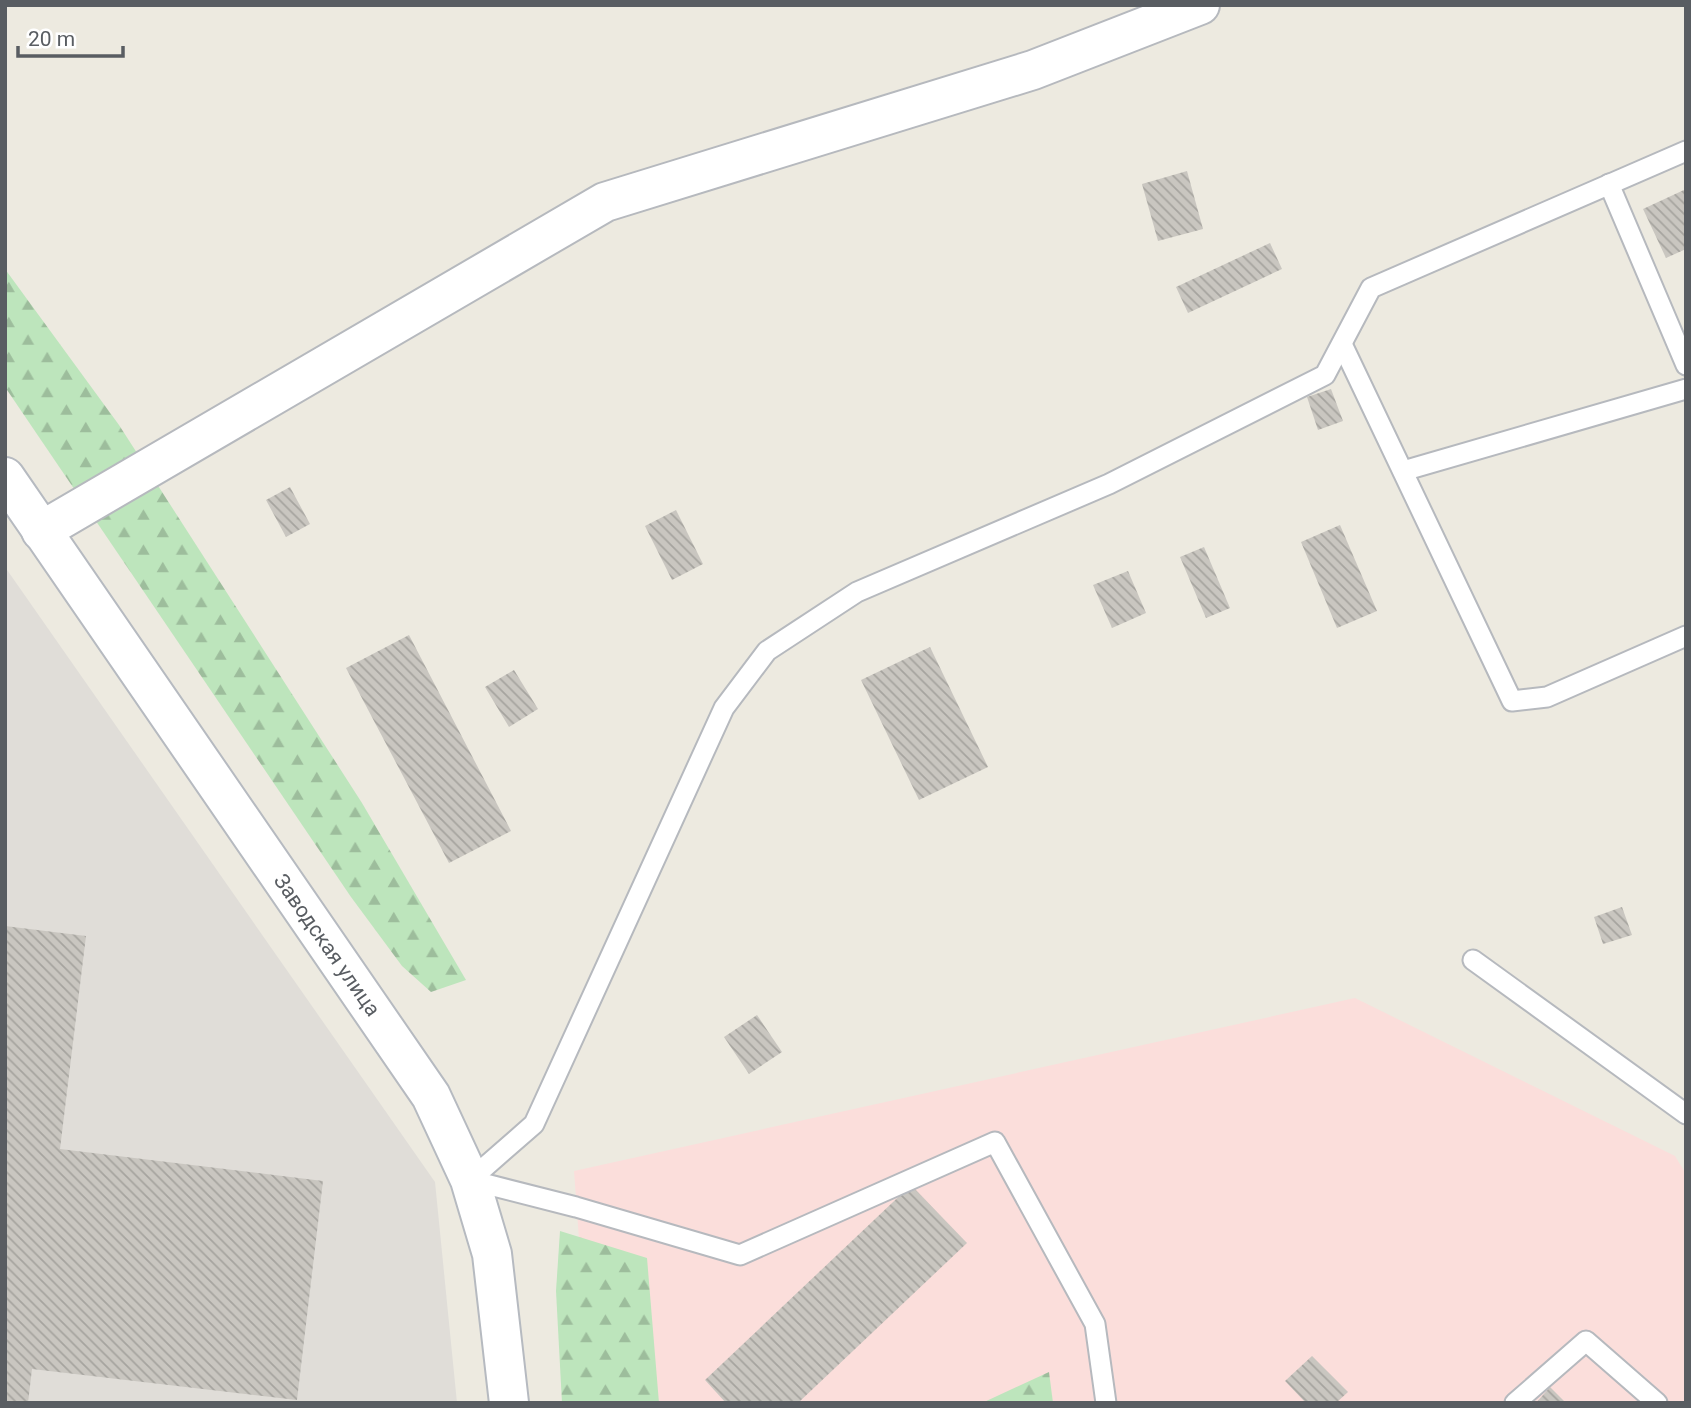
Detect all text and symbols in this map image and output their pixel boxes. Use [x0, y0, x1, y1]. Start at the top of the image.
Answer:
scale bar [18, 14, 122, 58]
text: 20 m [28, 27, 75, 51]
street label: Заводская улица [269, 869, 385, 1021]

